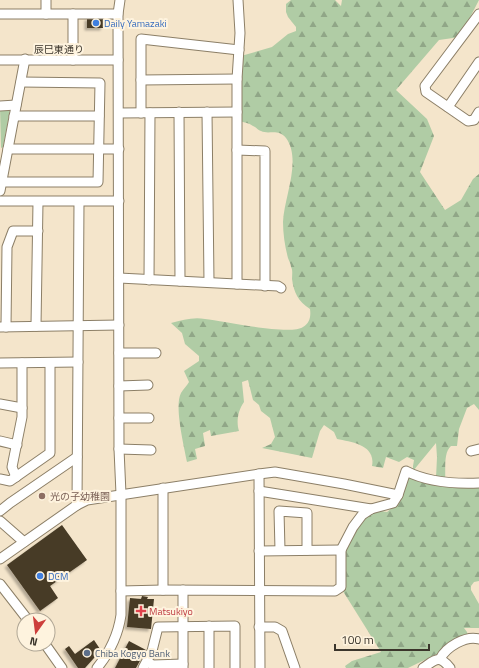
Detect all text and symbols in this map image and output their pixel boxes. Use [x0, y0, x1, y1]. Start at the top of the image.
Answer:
place label: Daily Yamazaki [104, 16, 167, 31]
marker: Daily Yamazaki [91, 18, 101, 28]
street label: 辰巳東通り [34, 42, 84, 57]
place label: 光の子幼稚園 [50, 489, 110, 504]
marker: 光の子幼稚園 [37, 491, 47, 501]
place label: DCM [48, 569, 68, 584]
marker: DCM [35, 571, 45, 581]
place label: Matsukiyo [149, 604, 193, 619]
marker: Matsukiyo [136, 606, 146, 616]
north arrow [16, 612, 56, 652]
scale bar [335, 626, 429, 652]
text: 100 m [341, 630, 374, 649]
text: N [28, 633, 39, 650]
place label: Chiba Kogyo Bank [95, 646, 170, 661]
marker: Chiba Kogyo Bank [82, 648, 92, 658]

